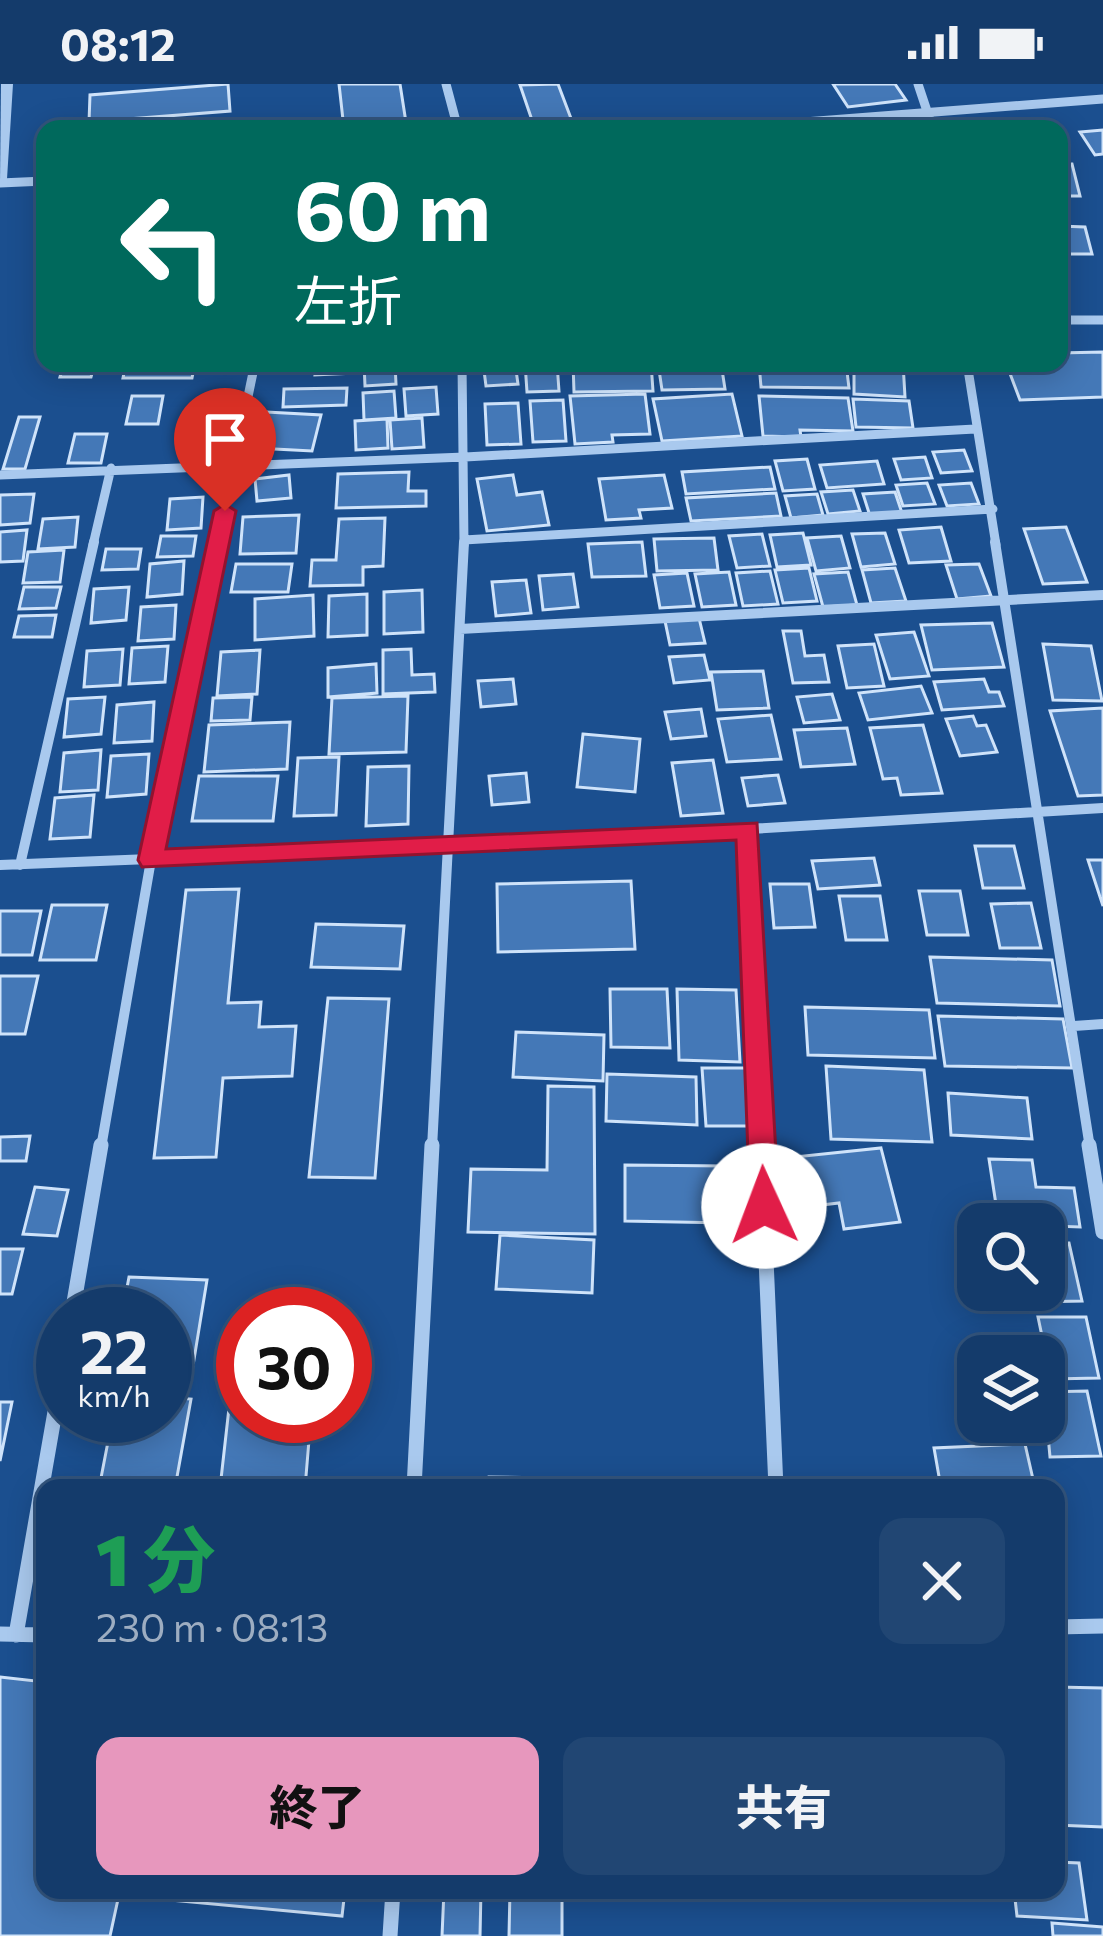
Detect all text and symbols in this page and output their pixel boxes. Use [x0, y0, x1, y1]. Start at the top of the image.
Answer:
text: 08:12 [60, 15, 176, 70]
text: 60 m [294, 156, 491, 258]
icon: left [96, 168, 252, 324]
text: 左折 [294, 266, 402, 332]
pin [174, 388, 276, 511]
icon: arrive [192, 406, 258, 472]
position arrow [701, 1143, 827, 1269]
map controls [957, 1203, 1065, 1443]
button: search [957, 1203, 1065, 1311]
speed limit sign: 30 [216, 1287, 372, 1443]
text: 22 [80, 1313, 148, 1386]
button: layers [957, 1335, 1065, 1443]
text: km/h [78, 1376, 150, 1413]
text: 1 分 [96, 1513, 215, 1601]
button: close [879, 1518, 1005, 1644]
text: 230 m · 08:13 [96, 1602, 328, 1650]
button: 終了 [96, 1737, 539, 1875]
button: 共有 [563, 1737, 1005, 1875]

